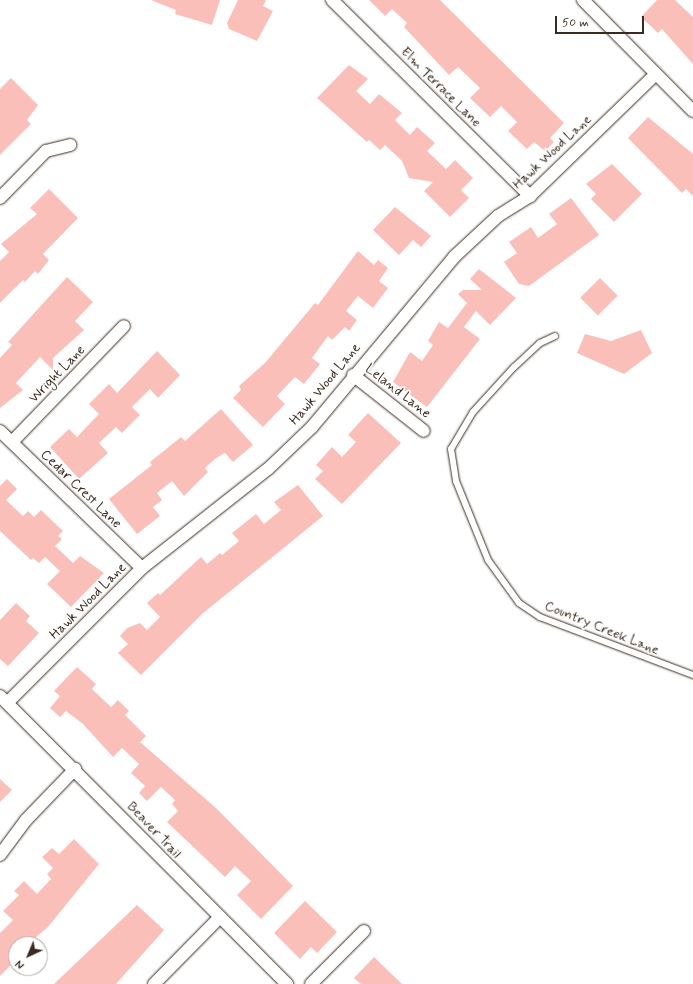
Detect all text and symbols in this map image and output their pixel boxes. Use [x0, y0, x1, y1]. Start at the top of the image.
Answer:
scale bar [557, 8, 646, 34]
text: 50 m [562, 15, 589, 31]
street label: Elm Terrace Lane [398, 44, 484, 130]
street label: Hawk Wood Lane [509, 111, 595, 193]
street label: Hawk Wood Lane [286, 340, 364, 428]
street label: Wright Lane [25, 341, 89, 407]
street label: Leland Lane [363, 361, 433, 421]
street label: Cedar Crest Lane [37, 446, 125, 532]
street label: Hawk Wood Lane [46, 559, 130, 643]
street label: Country Creek Lane [543, 598, 661, 658]
street label: Beaver Trail [123, 798, 185, 862]
north arrow [8, 936, 48, 976]
text: N [13, 956, 28, 971]

